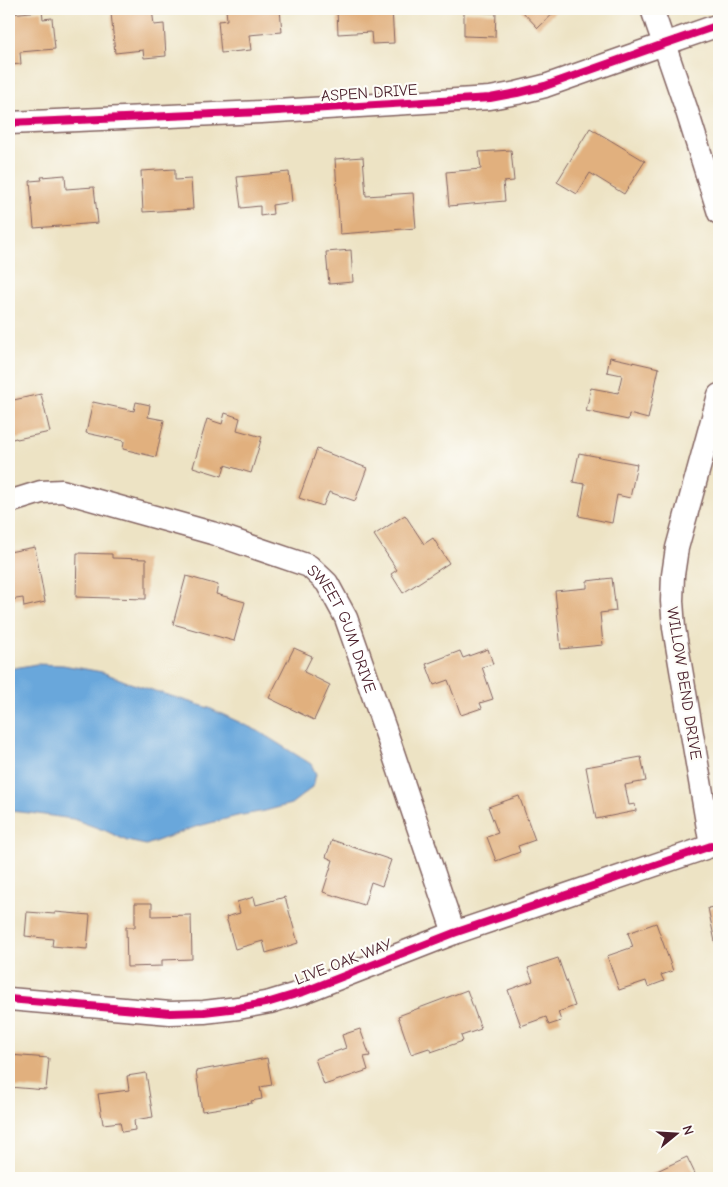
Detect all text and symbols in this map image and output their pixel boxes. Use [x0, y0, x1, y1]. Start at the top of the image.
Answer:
street label: ASPEN DRIVE [320, 81, 418, 105]
street label: SWEET GUM DRIVE [303, 561, 380, 695]
street label: WILLOW BEND DRIVE [663, 605, 705, 761]
street label: LIVE OAK WAY [292, 935, 395, 989]
north arrow [650, 1110, 700, 1160]
text: N [678, 1123, 697, 1137]

